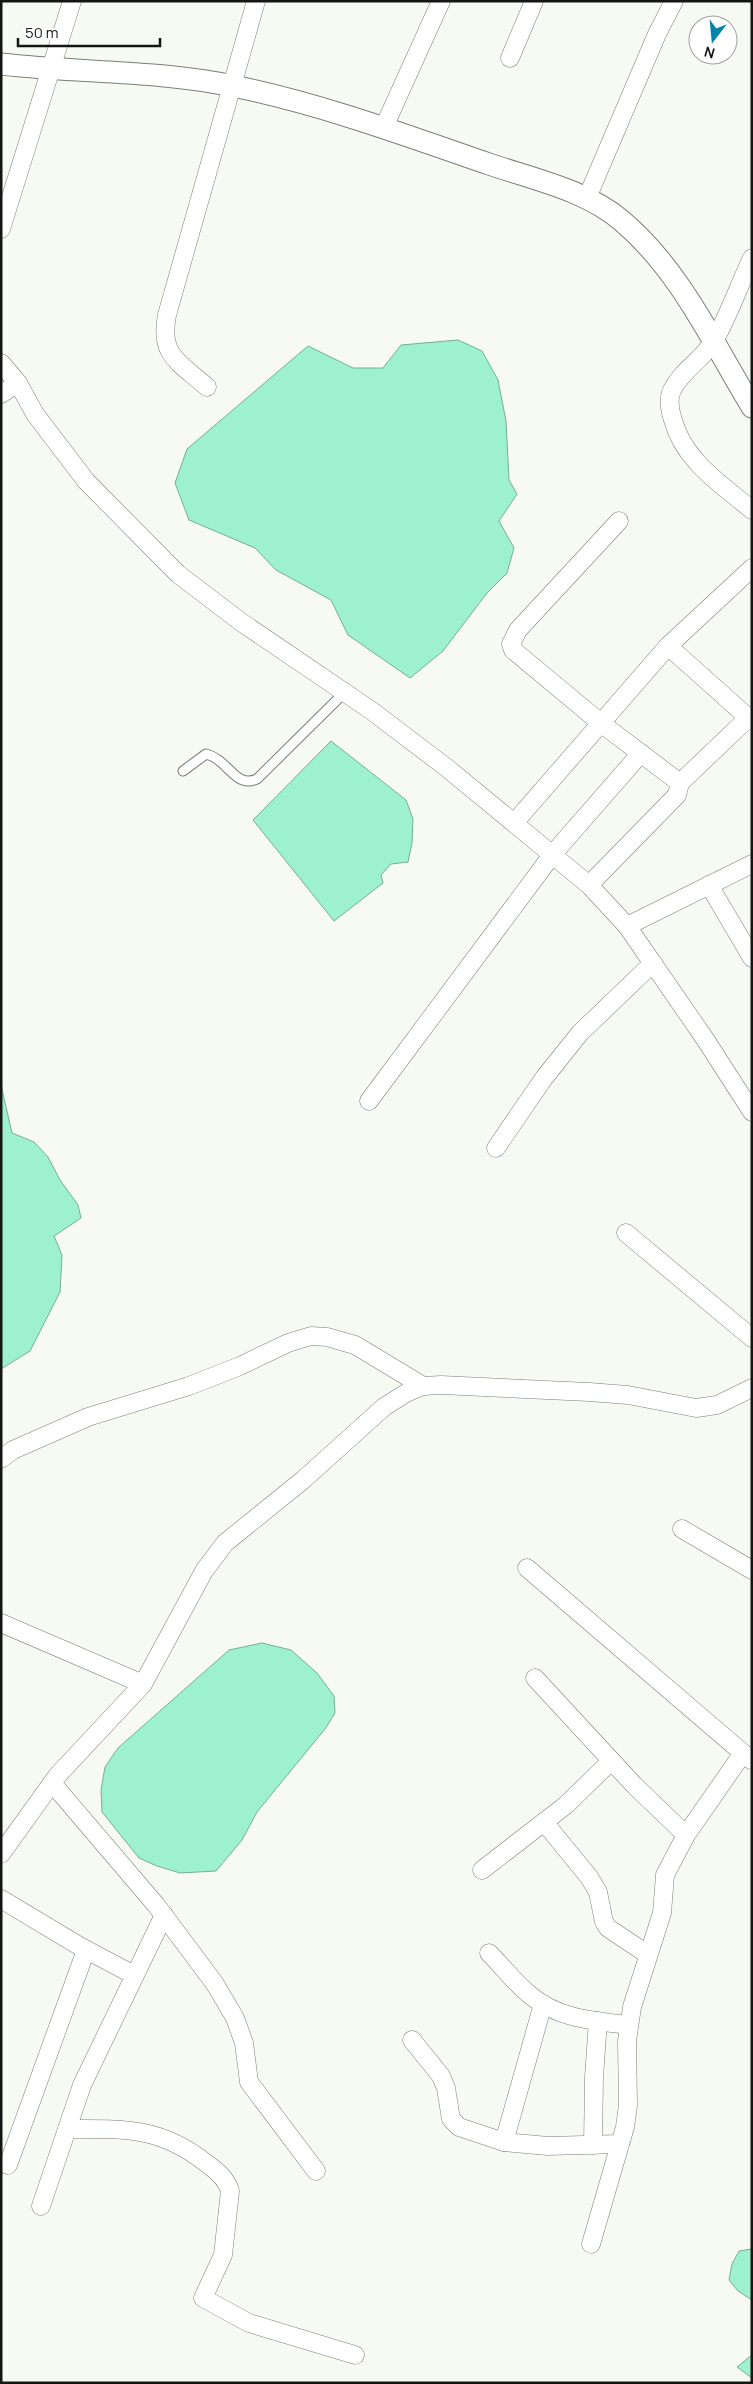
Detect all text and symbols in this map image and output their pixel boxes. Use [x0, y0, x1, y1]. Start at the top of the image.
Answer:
scale bar [18, 15, 160, 47]
north arrow [688, 15, 738, 65]
text: 50 m [25, 22, 59, 43]
text: N [702, 42, 717, 63]

